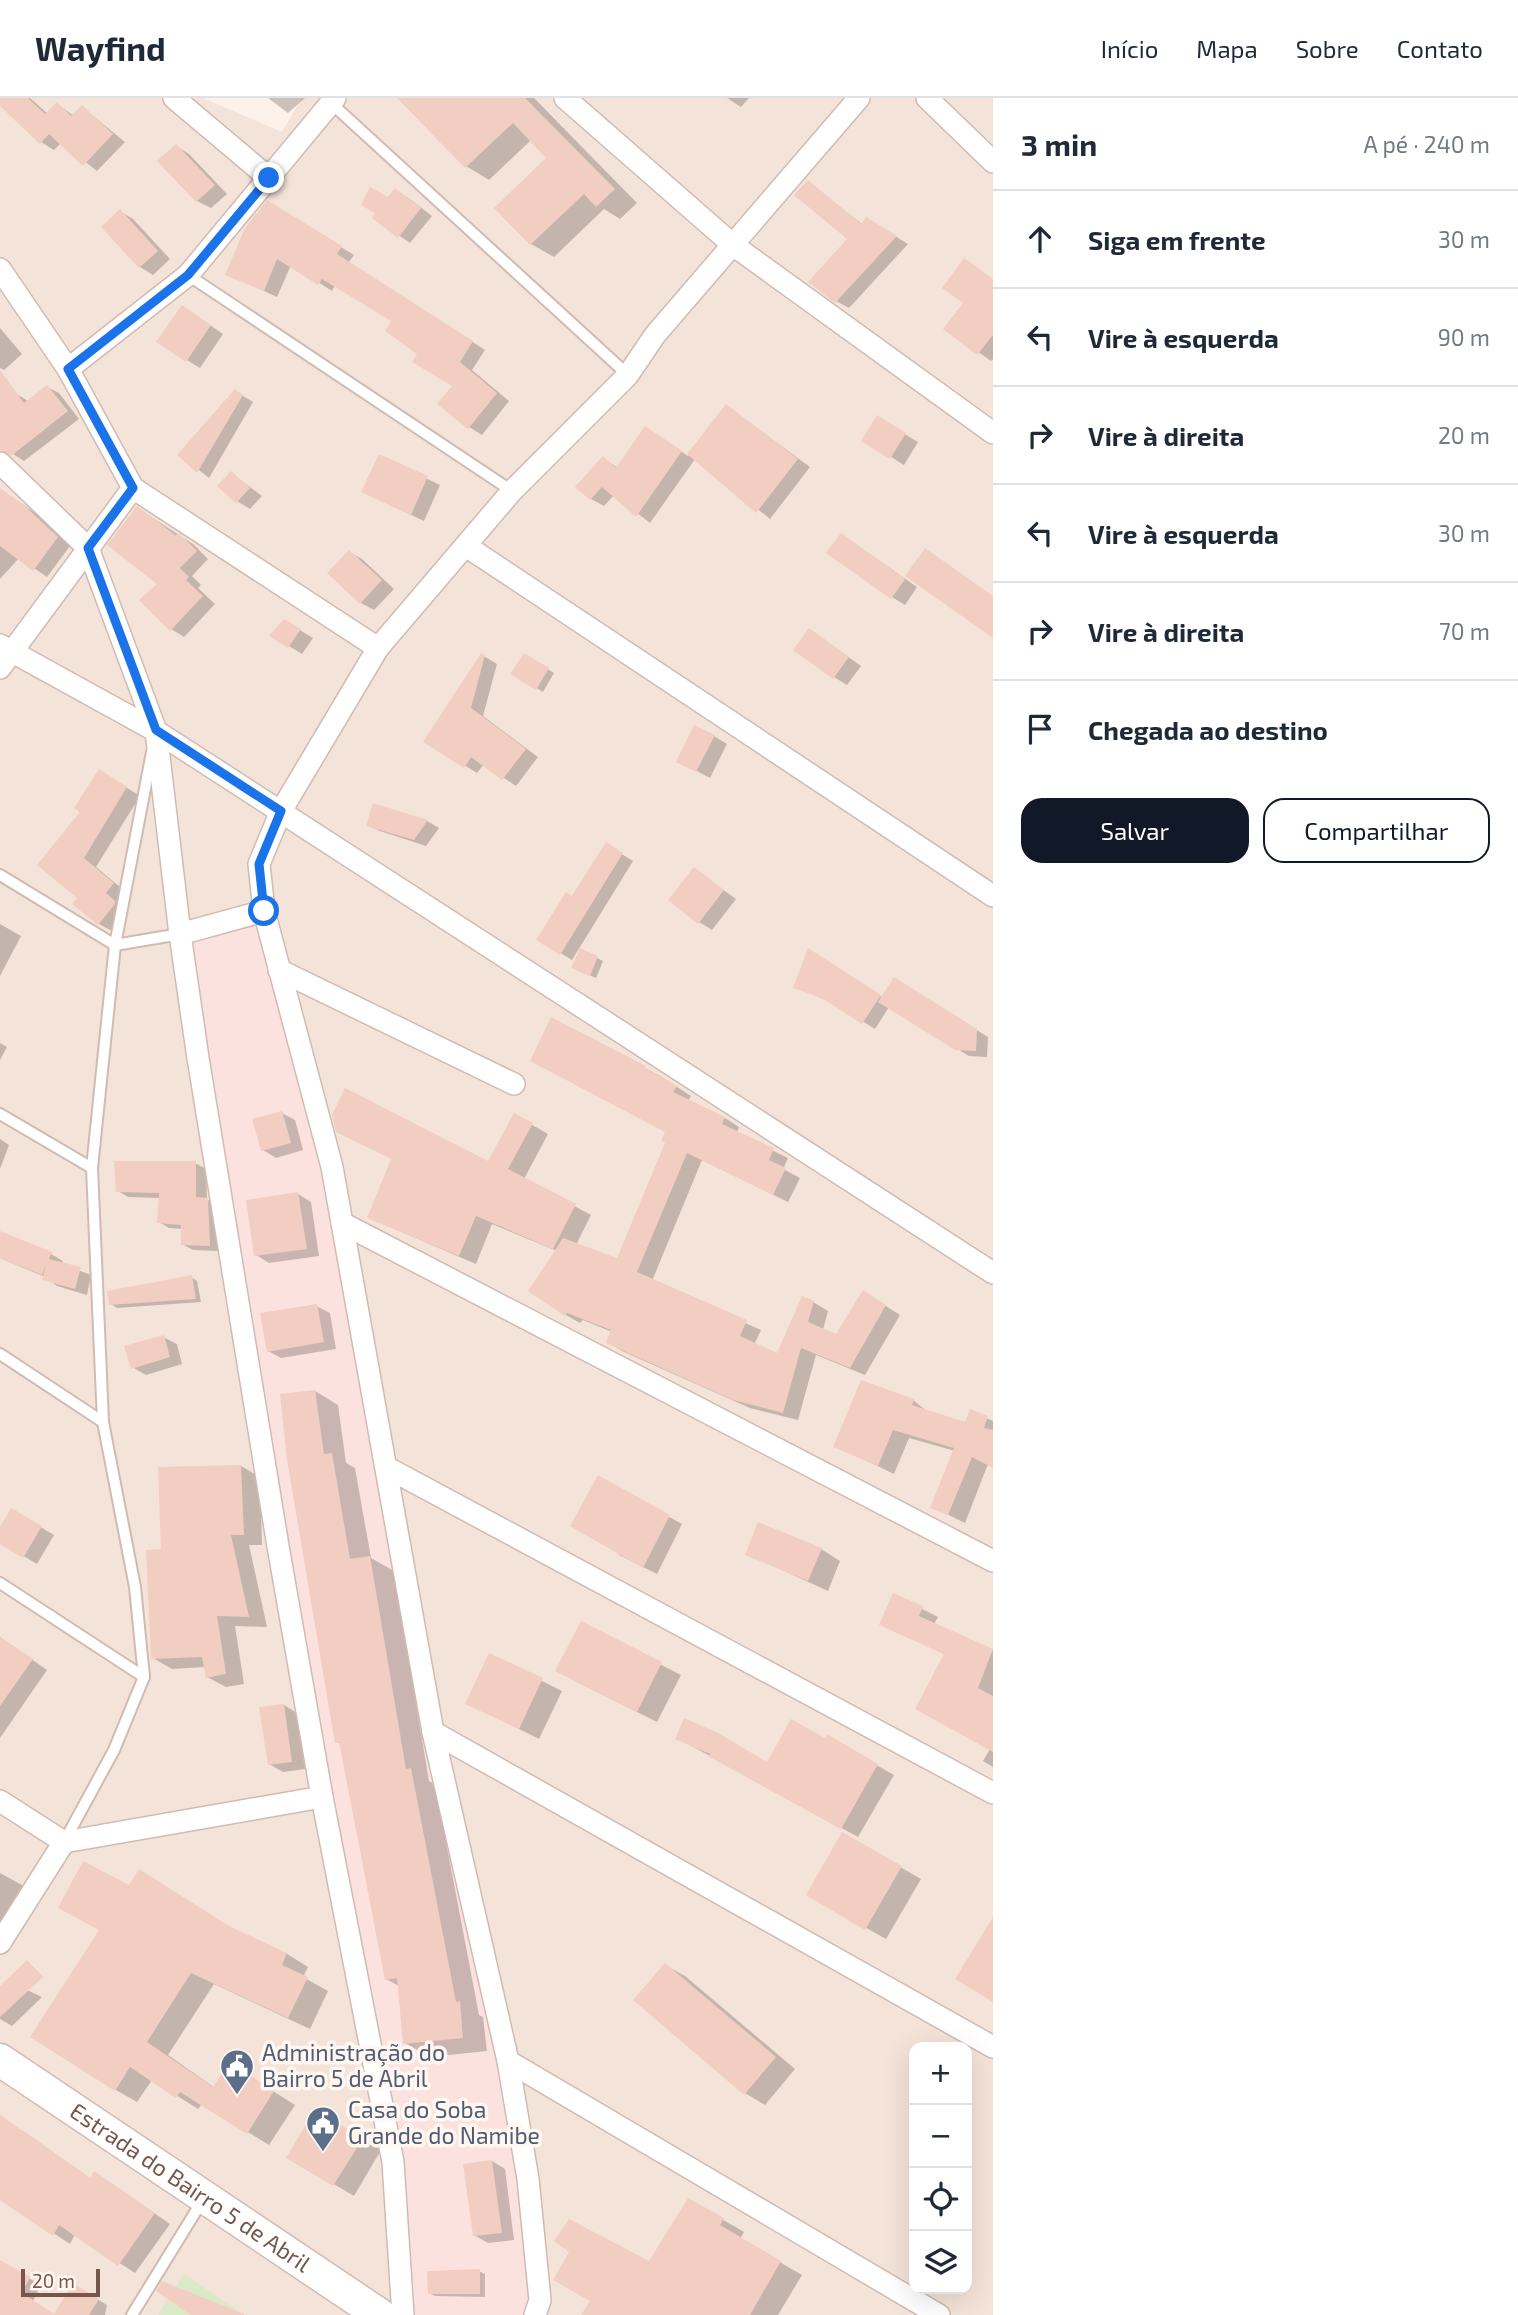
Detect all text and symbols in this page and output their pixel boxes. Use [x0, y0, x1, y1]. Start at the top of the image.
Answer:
text: Wayfind [35, 28, 166, 68]
text: Início [1101, 34, 1158, 63]
text: Mapa [1196, 34, 1258, 63]
text: Sobre [1296, 34, 1359, 63]
text: Contato [1397, 34, 1483, 63]
text: 3 min [1021, 126, 1097, 162]
text: A pé · 240 m [1364, 130, 1490, 158]
route end [253, 162, 284, 193]
icon: ahead [1021, 220, 1059, 258]
text: Siga em frente [1088, 224, 1266, 255]
text: 30 m [1438, 225, 1490, 253]
icon: left [1021, 318, 1059, 356]
text: Vire à esquerda [1088, 322, 1279, 353]
text: 90 m [1438, 323, 1490, 351]
icon: right [1021, 416, 1059, 454]
text: Vire à direita [1088, 420, 1244, 451]
text: 20 m [1438, 421, 1490, 449]
icon: left [1021, 514, 1059, 552]
text: Vire à esquerda [1088, 518, 1279, 549]
text: 30 m [1438, 519, 1490, 547]
icon: right [1021, 612, 1059, 650]
text: Vire à direita [1088, 616, 1244, 647]
text: 70 m [1439, 617, 1490, 645]
icon: arrive [1021, 710, 1059, 748]
text: Chegada ao destino [1088, 714, 1328, 745]
button: Salvar [1021, 798, 1249, 863]
button: Compartilhar [1263, 798, 1490, 863]
route start [248, 895, 279, 926]
place label: Administração do Bairro 5 de Abril [262, 2038, 445, 2092]
map controls [909, 2042, 972, 2294]
button: + [909, 2042, 972, 2105]
public building icon: Administração do Bairro 5 de Abril [218, 2047, 256, 2096]
place label: Casa do Soba Grande do Namibe [348, 2095, 540, 2149]
street label: Estrada do Bairro 5 de Abril [65, 2096, 316, 2277]
public building icon: Casa do Soba Grande do Namibe [304, 2104, 342, 2153]
button: − [909, 2105, 972, 2168]
button: locate [909, 2168, 972, 2231]
button: layers [909, 2231, 972, 2294]
scale bar [21, 2266, 100, 2298]
text: 20 m [32, 2269, 75, 2292]

